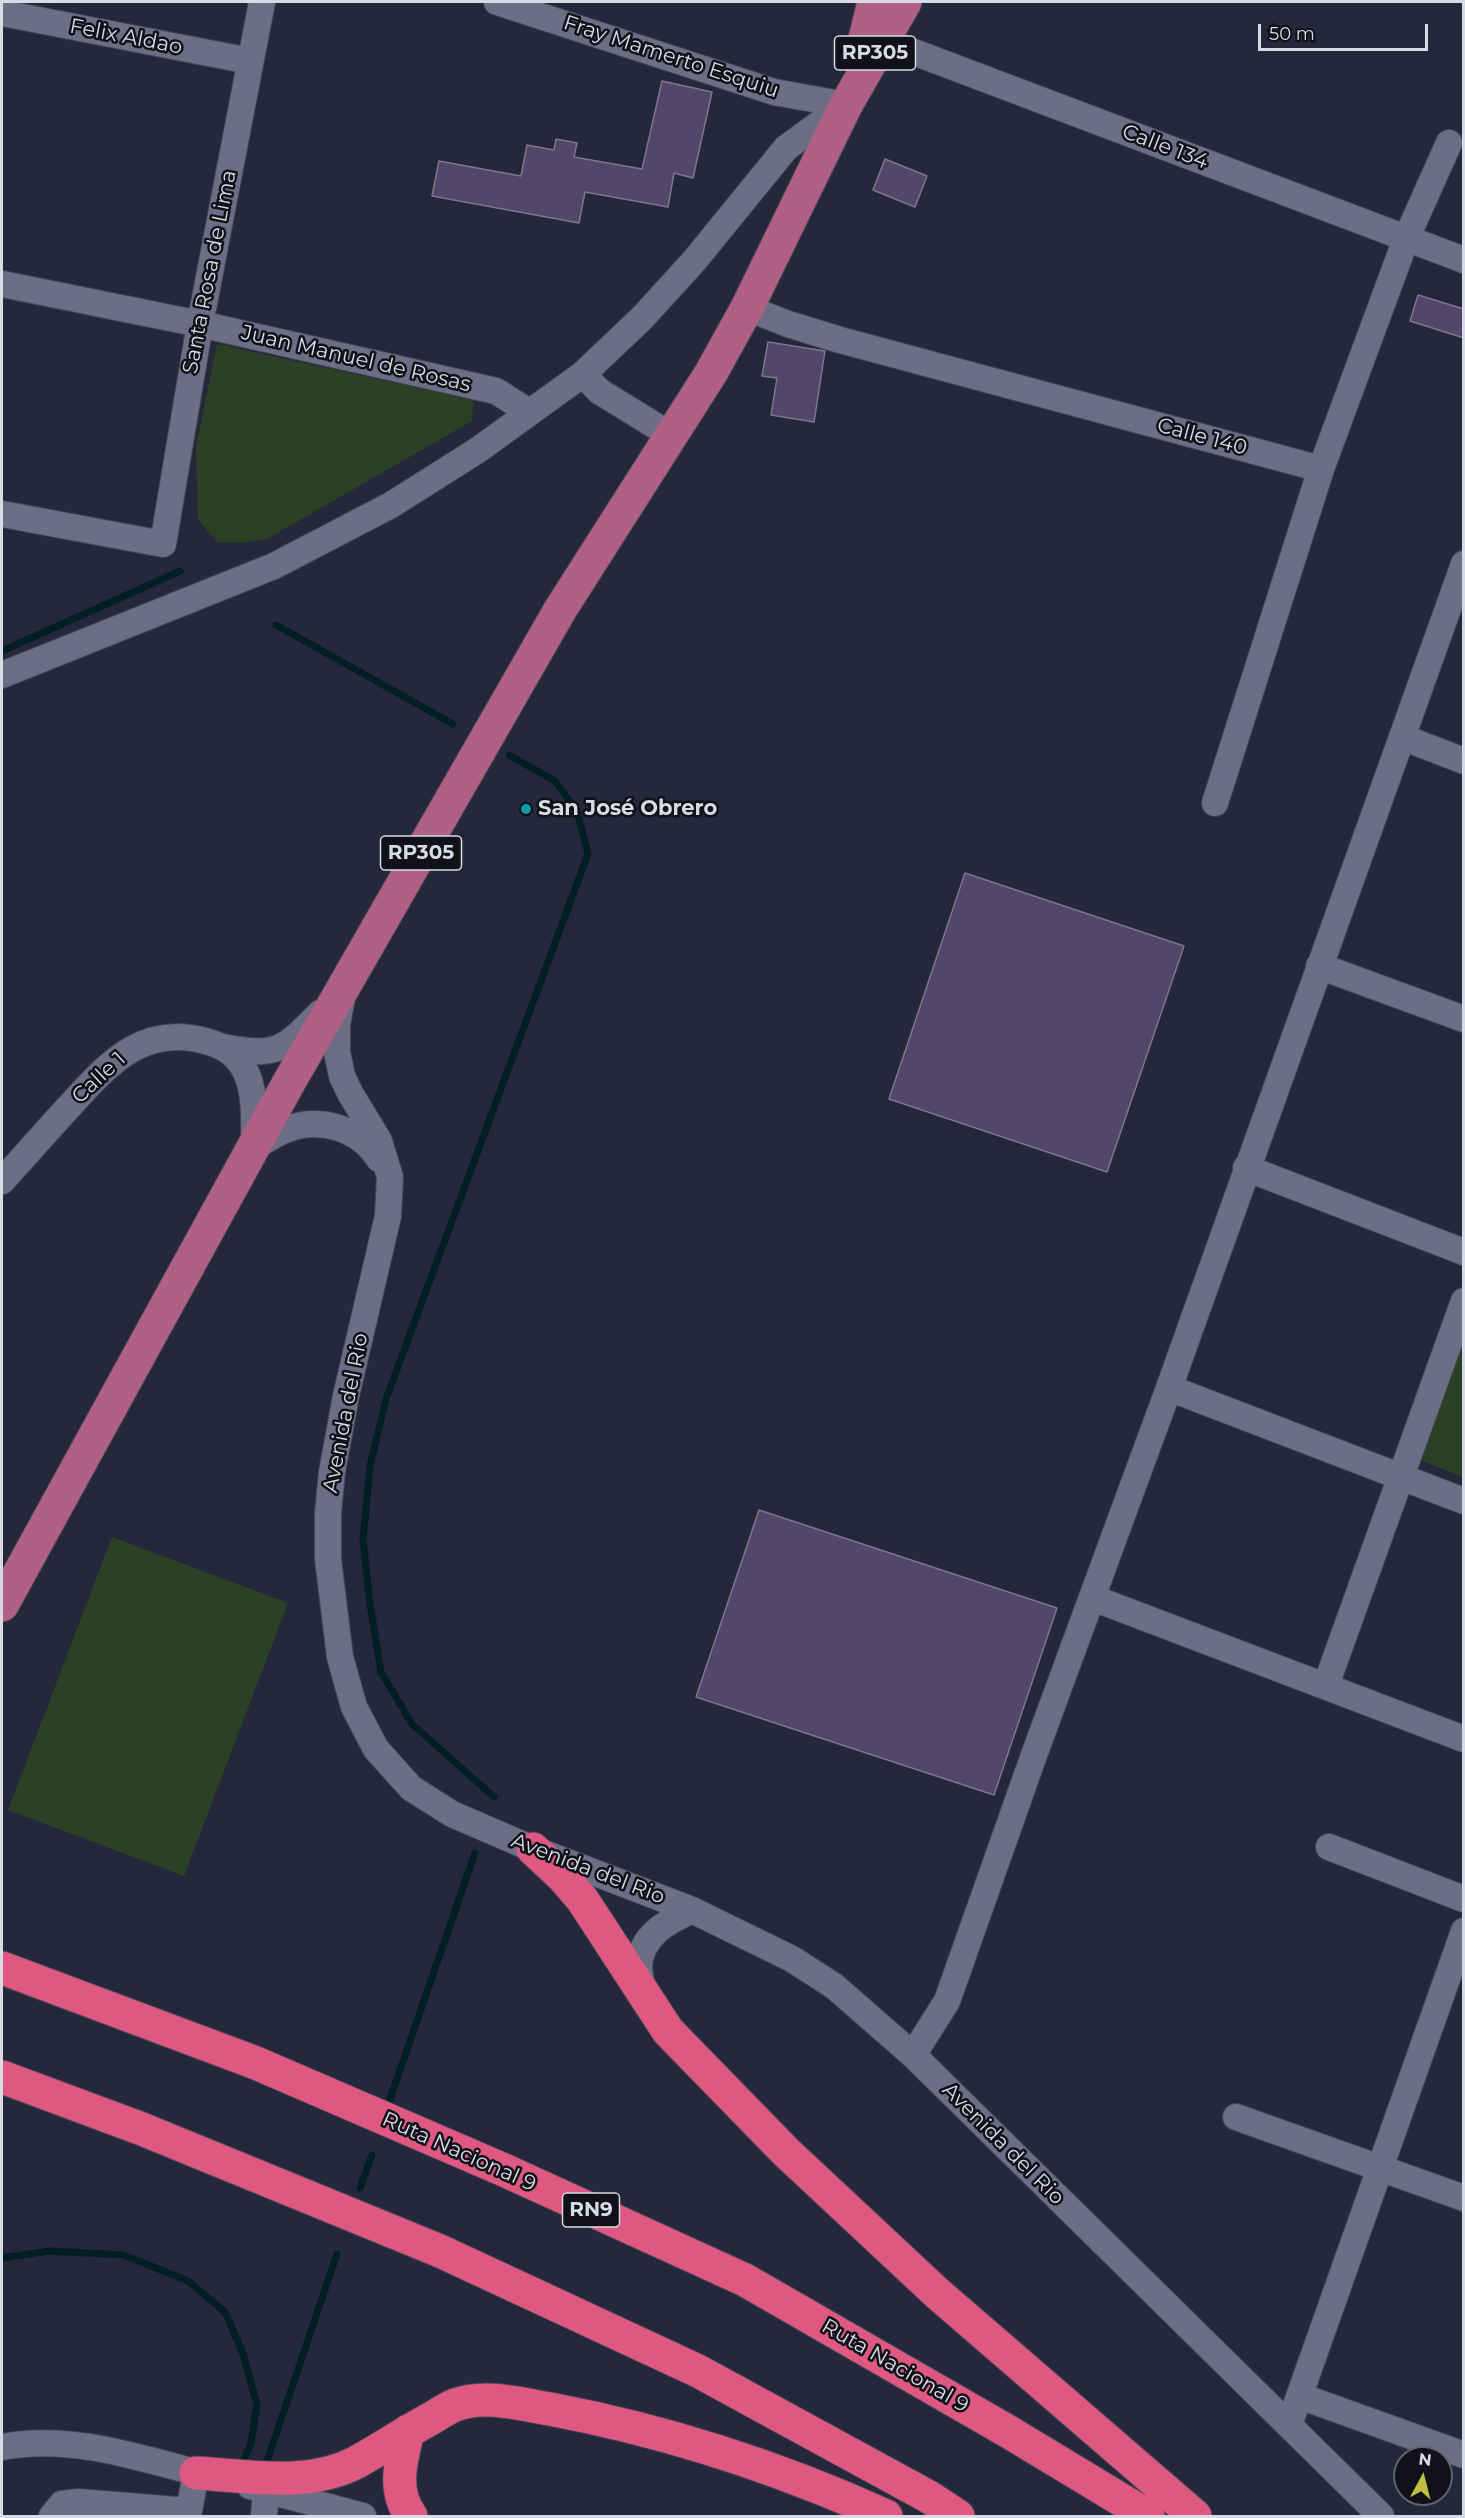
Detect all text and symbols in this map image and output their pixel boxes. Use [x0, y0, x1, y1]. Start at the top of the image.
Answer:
street label: Fray Mamerto Esquiu [560, 10, 782, 104]
scale bar [1261, 12, 1430, 50]
street label: Felix Aldao [68, 14, 184, 60]
text: 50 m [1269, 23, 1315, 45]
road number: RP305 [834, 36, 916, 70]
street label: Calle 134 [1119, 119, 1211, 175]
street label: Santa Rosa de Lima [178, 168, 242, 376]
street label: Juan Manuel de Rosas [239, 320, 473, 398]
street label: Calle 140 [1154, 413, 1250, 461]
place label: San José Obrero [538, 796, 717, 822]
marker: San José Obrero [519, 802, 533, 816]
road number: RP305 [380, 836, 462, 870]
street label: Calle 1 [67, 1047, 131, 1109]
street label: Avenida del Rio [318, 1331, 374, 1495]
street label: Avenida del Rio [508, 1828, 668, 1910]
street label: Avenida del Rio [937, 2078, 1069, 2210]
street label: Ruta Nacional 9 [378, 2107, 540, 2197]
road number: RN9 [562, 2193, 620, 2227]
street label: Ruta Nacional 9 [817, 2314, 973, 2418]
north arrow [1393, 2446, 1453, 2506]
text: N [1417, 2449, 1433, 2470]

